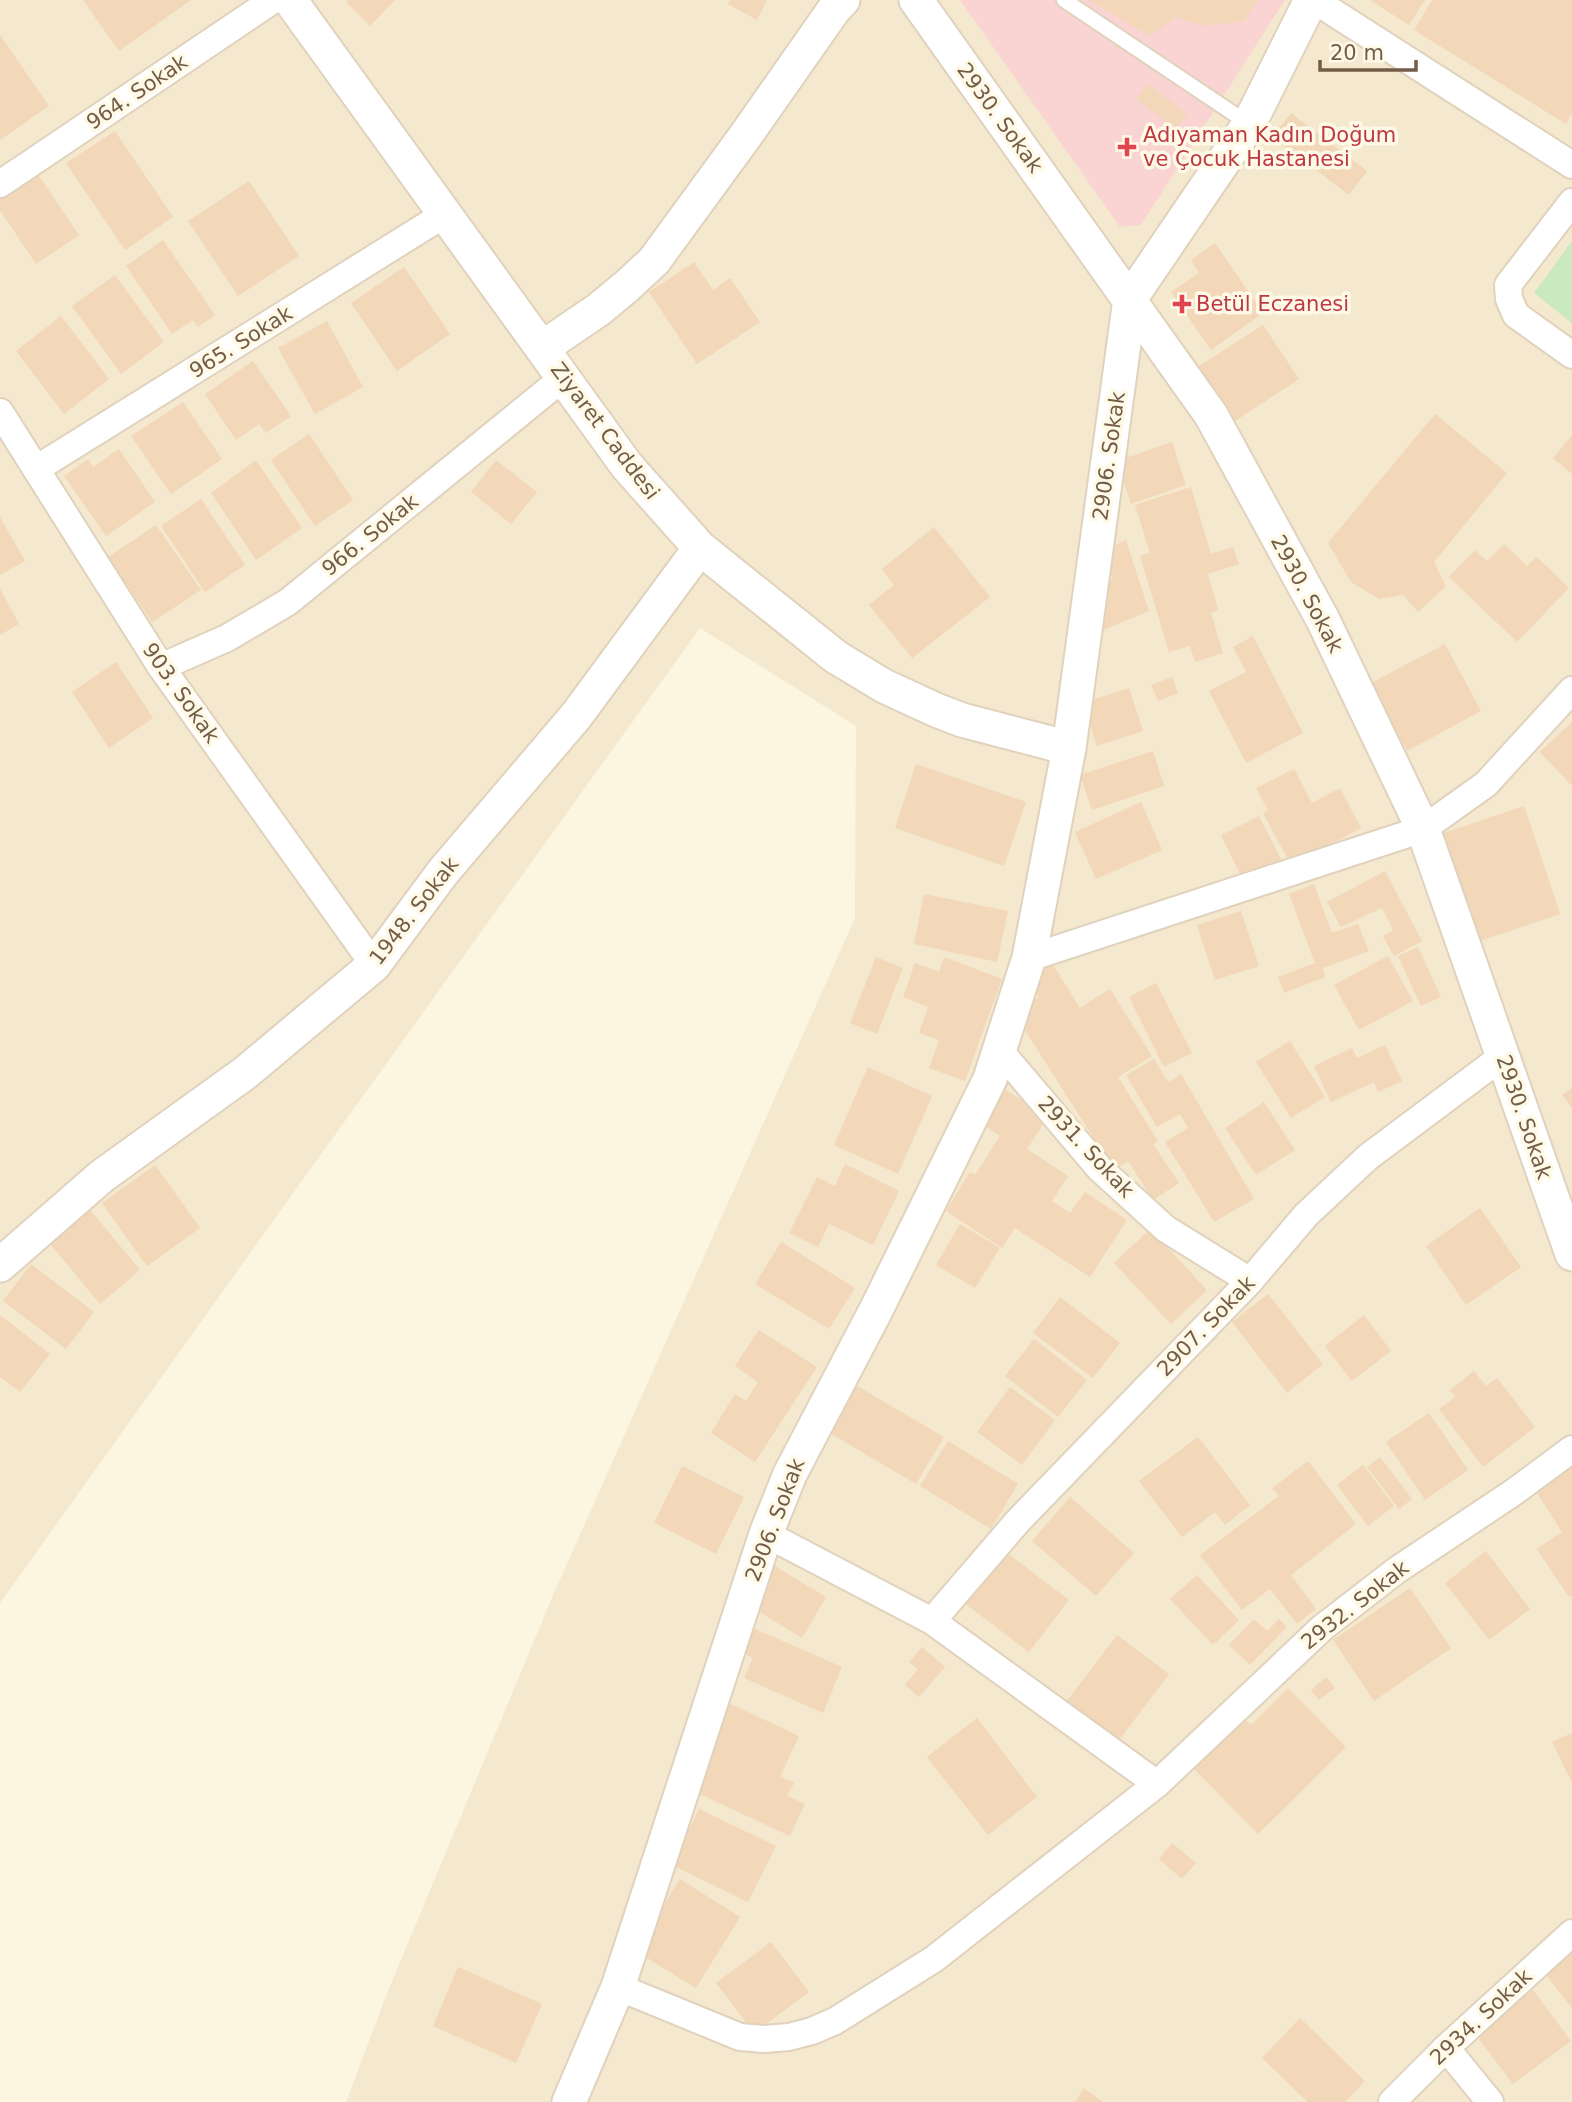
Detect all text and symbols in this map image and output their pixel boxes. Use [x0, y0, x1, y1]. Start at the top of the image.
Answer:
scale bar [1320, 28, 1416, 72]
text: 20 m [1330, 41, 1384, 65]
street label: 964. Sokak [82, 49, 193, 135]
street label: 2930. Sokak [952, 58, 1048, 178]
place label: Adıyaman Kadın Doğum ve Çocuk Hastanesi [1143, 123, 1396, 171]
marker: Adıyaman Kadın Doğum ve Çocuk Hastanesi [1117, 137, 1137, 157]
place label: Betül Eczanesi [1196, 292, 1349, 316]
marker: Betül Eczanesi [1174, 296, 1190, 312]
street label: 965. Sokak [185, 301, 297, 383]
street label: Ziyaret Caddesi [546, 358, 664, 504]
street label: 2906. Sokak [1088, 389, 1130, 522]
street label: 966. Sokak [317, 489, 423, 581]
street label: 2930. Sokak [1266, 531, 1348, 658]
street label: 903. Sokak [138, 638, 225, 748]
street label: 1948. Sokak [365, 852, 464, 970]
street label: 2930. Sokak [1492, 1052, 1557, 1183]
street label: 2931. Sokak [1033, 1091, 1140, 1203]
street label: 2907. Sokak [1152, 1270, 1260, 1381]
street label: 2906. Sokak [741, 1454, 810, 1585]
street label: 2932. Sokak [1296, 1555, 1414, 1654]
street label: 2934. Sokak [1425, 1963, 1537, 2070]

